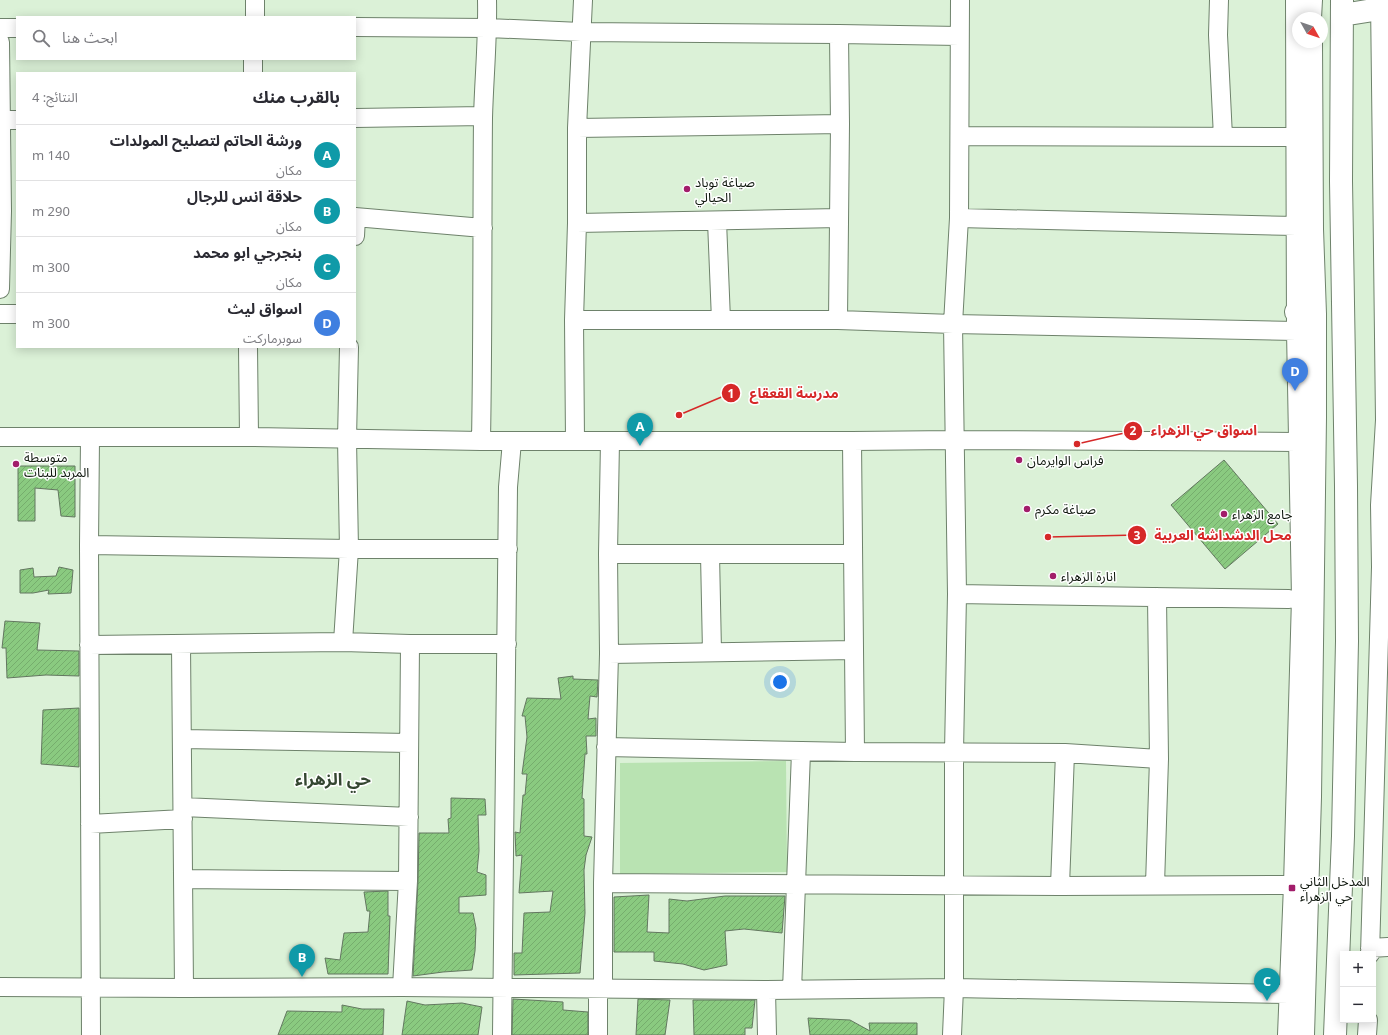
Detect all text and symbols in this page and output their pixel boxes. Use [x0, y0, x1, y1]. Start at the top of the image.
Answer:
north arrow [1292, 12, 1328, 48]
search box [16, 16, 356, 60]
icon: search [30, 27, 52, 49]
text: ابحث هنا [62, 27, 118, 47]
text: بالقرب منك [253, 85, 340, 108]
text: النتائج: 4 [32, 88, 78, 106]
text: ورشة الحاتم لتصليح المولدات [110, 130, 302, 150]
text: 140 m [32, 146, 70, 164]
text: A [323, 146, 332, 164]
text: مكان [276, 161, 302, 179]
place label: صياغة توباد الحيالي [695, 173, 755, 208]
marker: صياغة توباد الحيالي [682, 184, 692, 194]
text: حلاقة انس للرجال [187, 186, 302, 206]
text: 290 m [32, 202, 70, 220]
text: B [323, 202, 331, 220]
text: مكان [276, 217, 302, 235]
text: بنجرجي ابو محمد [193, 242, 302, 262]
text: 300 m [32, 258, 70, 276]
text: C [323, 258, 331, 276]
text: مكان [276, 273, 302, 291]
text: اسواق ليث [228, 298, 302, 318]
text: 300 m [32, 314, 70, 332]
text: D [322, 314, 332, 332]
text: سوبرماركت [243, 329, 302, 347]
pin: D [1282, 358, 1308, 391]
callout: مدرسة القعقاع [721, 380, 846, 406]
text: مدرسة القعقاع [749, 383, 839, 404]
text: 1 [728, 385, 734, 402]
pin: A [627, 413, 653, 446]
callout: اسواق حي الزهراء [1123, 418, 1266, 444]
text: اسواق حي الزهراء [1151, 420, 1257, 441]
text: 2 [1130, 422, 1137, 439]
place label: متوسطة المربد للبنات [24, 448, 89, 481]
place label: فراس الوايرمان [1027, 451, 1104, 469]
marker: فراس الوايرمان [1014, 455, 1024, 465]
marker: متوسطة المربد للبنات [11, 459, 21, 469]
place label: صياغة مكرم [1035, 500, 1096, 519]
marker: صياغة مكرم [1022, 504, 1032, 514]
place label: جامع الزهراء [1232, 505, 1293, 525]
marker: جامع الزهراء [1219, 509, 1229, 519]
callout: محل الدشداشة العربية [1127, 522, 1300, 548]
text: محل الدشداشة العربية [1154, 525, 1292, 544]
text: 3 [1134, 527, 1141, 544]
place label: انارة الزهراء [1061, 567, 1116, 585]
marker: انارة الزهراء [1048, 571, 1058, 581]
your location [770, 672, 790, 692]
district label: حي الزهراء [295, 767, 371, 793]
place label: المدخل الثاني حي الزهراء [1300, 872, 1370, 907]
marker: المدخل الثاني حي الزهراء [1287, 883, 1297, 893]
pin: B [289, 944, 315, 977]
map controls [1340, 951, 1376, 1023]
button: + [1340, 951, 1376, 987]
pin: C [1254, 968, 1280, 1001]
button: − [1340, 987, 1376, 1023]

